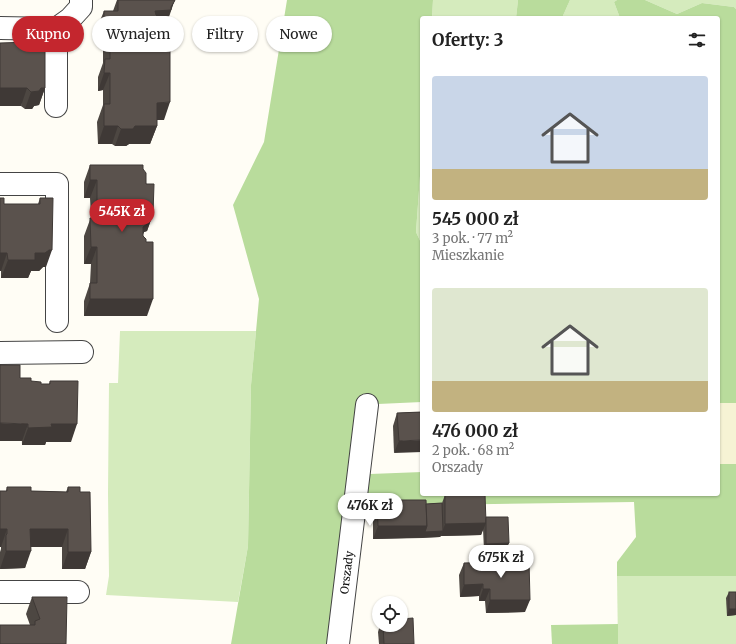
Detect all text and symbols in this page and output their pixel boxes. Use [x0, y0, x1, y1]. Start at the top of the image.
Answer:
chip: Kupno [12, 16, 84, 52]
chip: Wynajem [92, 16, 184, 52]
chip: Filtry [192, 16, 258, 52]
chip: Nowe [266, 16, 332, 52]
text: Oferty: 3 [432, 29, 504, 51]
icon: filters [686, 29, 708, 51]
icon: home [534, 102, 606, 174]
pin: 545K zł [85, 199, 159, 233]
text: 545K zł [99, 203, 145, 220]
text: 545 000 zł [432, 208, 519, 230]
text: 3 pok. · 77 m² [432, 230, 513, 247]
text: Mieszkanie [432, 247, 504, 264]
icon: home [534, 314, 606, 386]
text: 476 000 zł [432, 420, 518, 442]
text: 2 pok. · 68 m² [432, 442, 514, 459]
text: Orszady [432, 459, 483, 476]
pin: 476K zł [333, 493, 407, 527]
text: 476K zł [347, 497, 393, 514]
pin: 675K zł [464, 545, 538, 579]
text: 675K zł [478, 549, 524, 566]
street label: Orszady [337, 550, 356, 595]
map controls [372, 596, 408, 632]
button: locate [372, 596, 408, 632]

